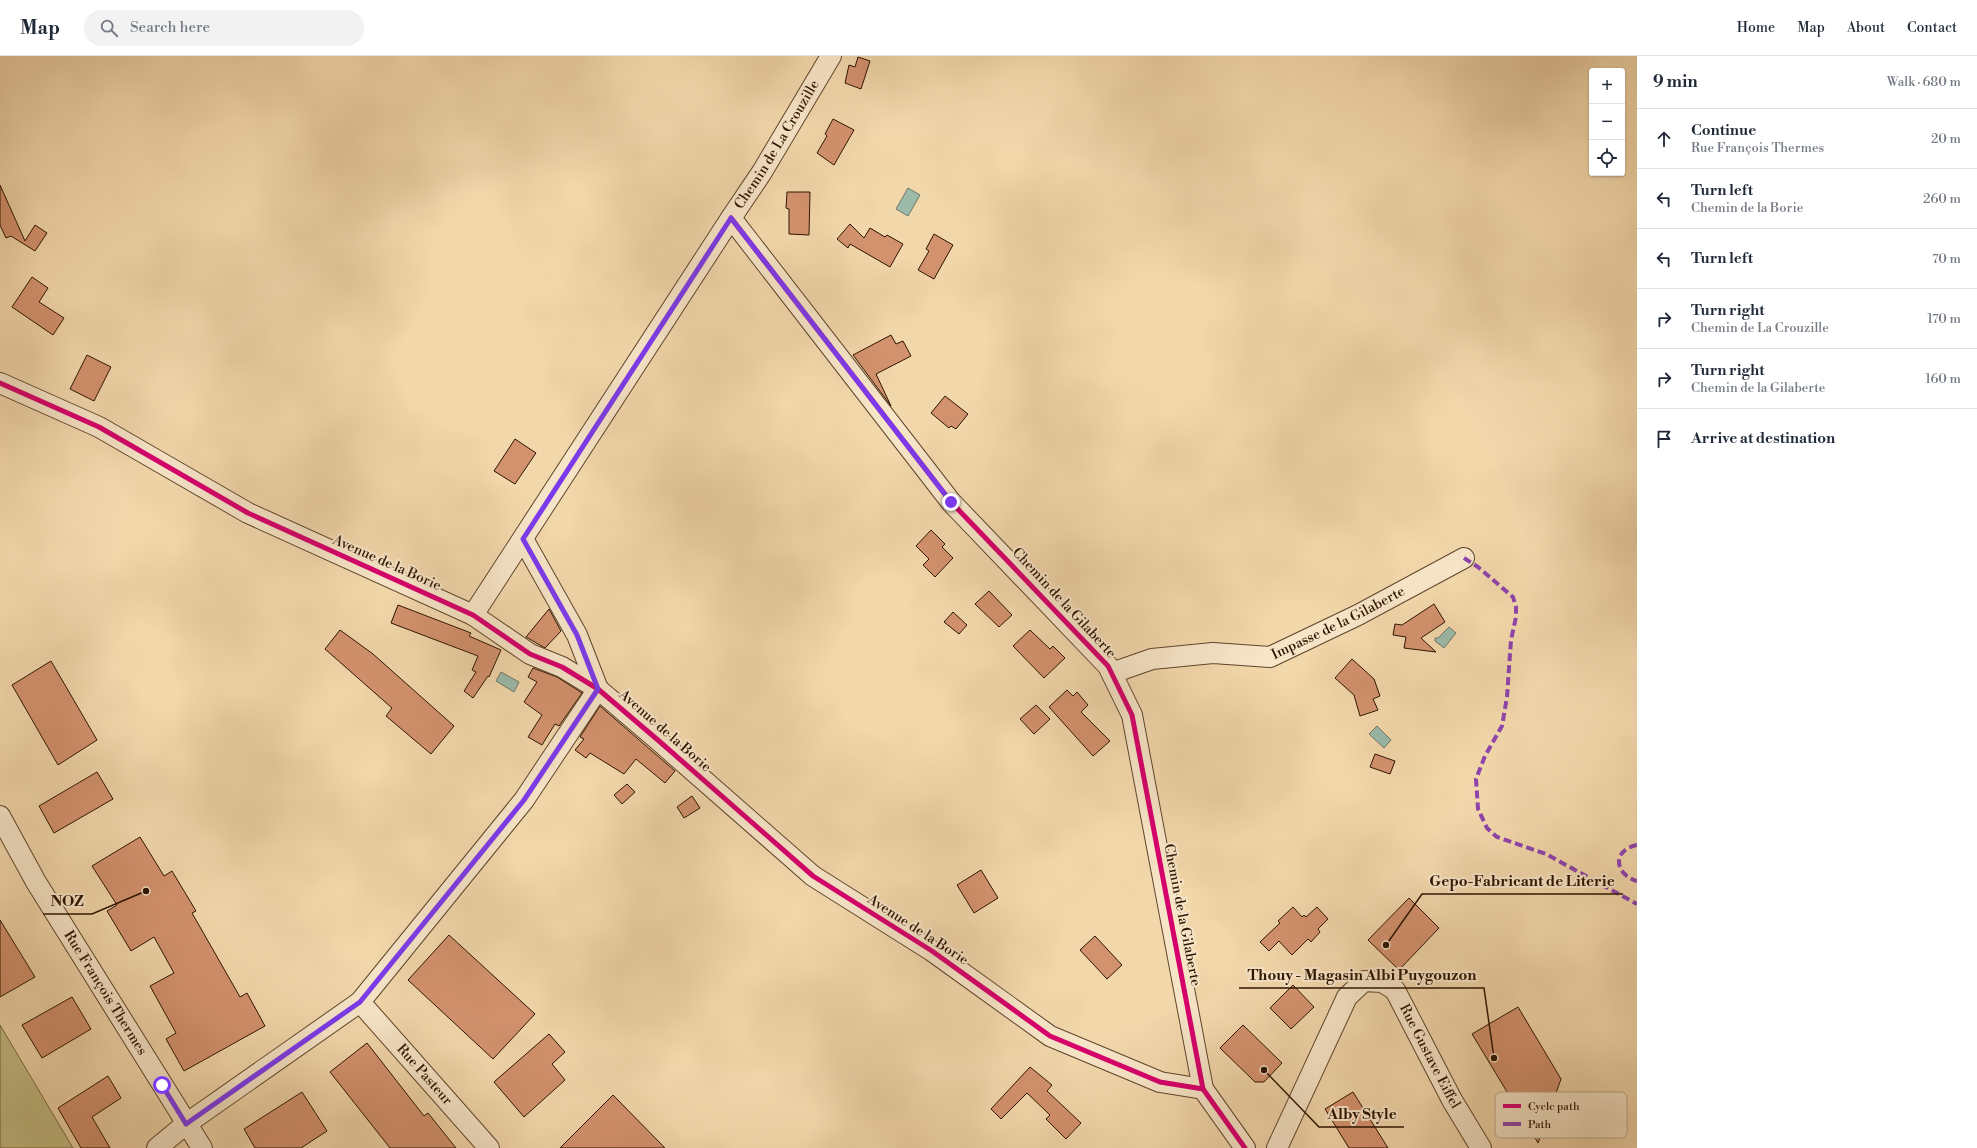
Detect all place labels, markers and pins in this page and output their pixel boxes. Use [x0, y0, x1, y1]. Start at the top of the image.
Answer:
callout: Gepo-Fabricant de Literie [1422, 867, 1623, 894]
callout: NOZ [43, 887, 92, 914]
callout: Thouy - Magasin Albi Puygouzon [1239, 961, 1484, 988]
callout: Alby Style [1319, 1100, 1404, 1127]

